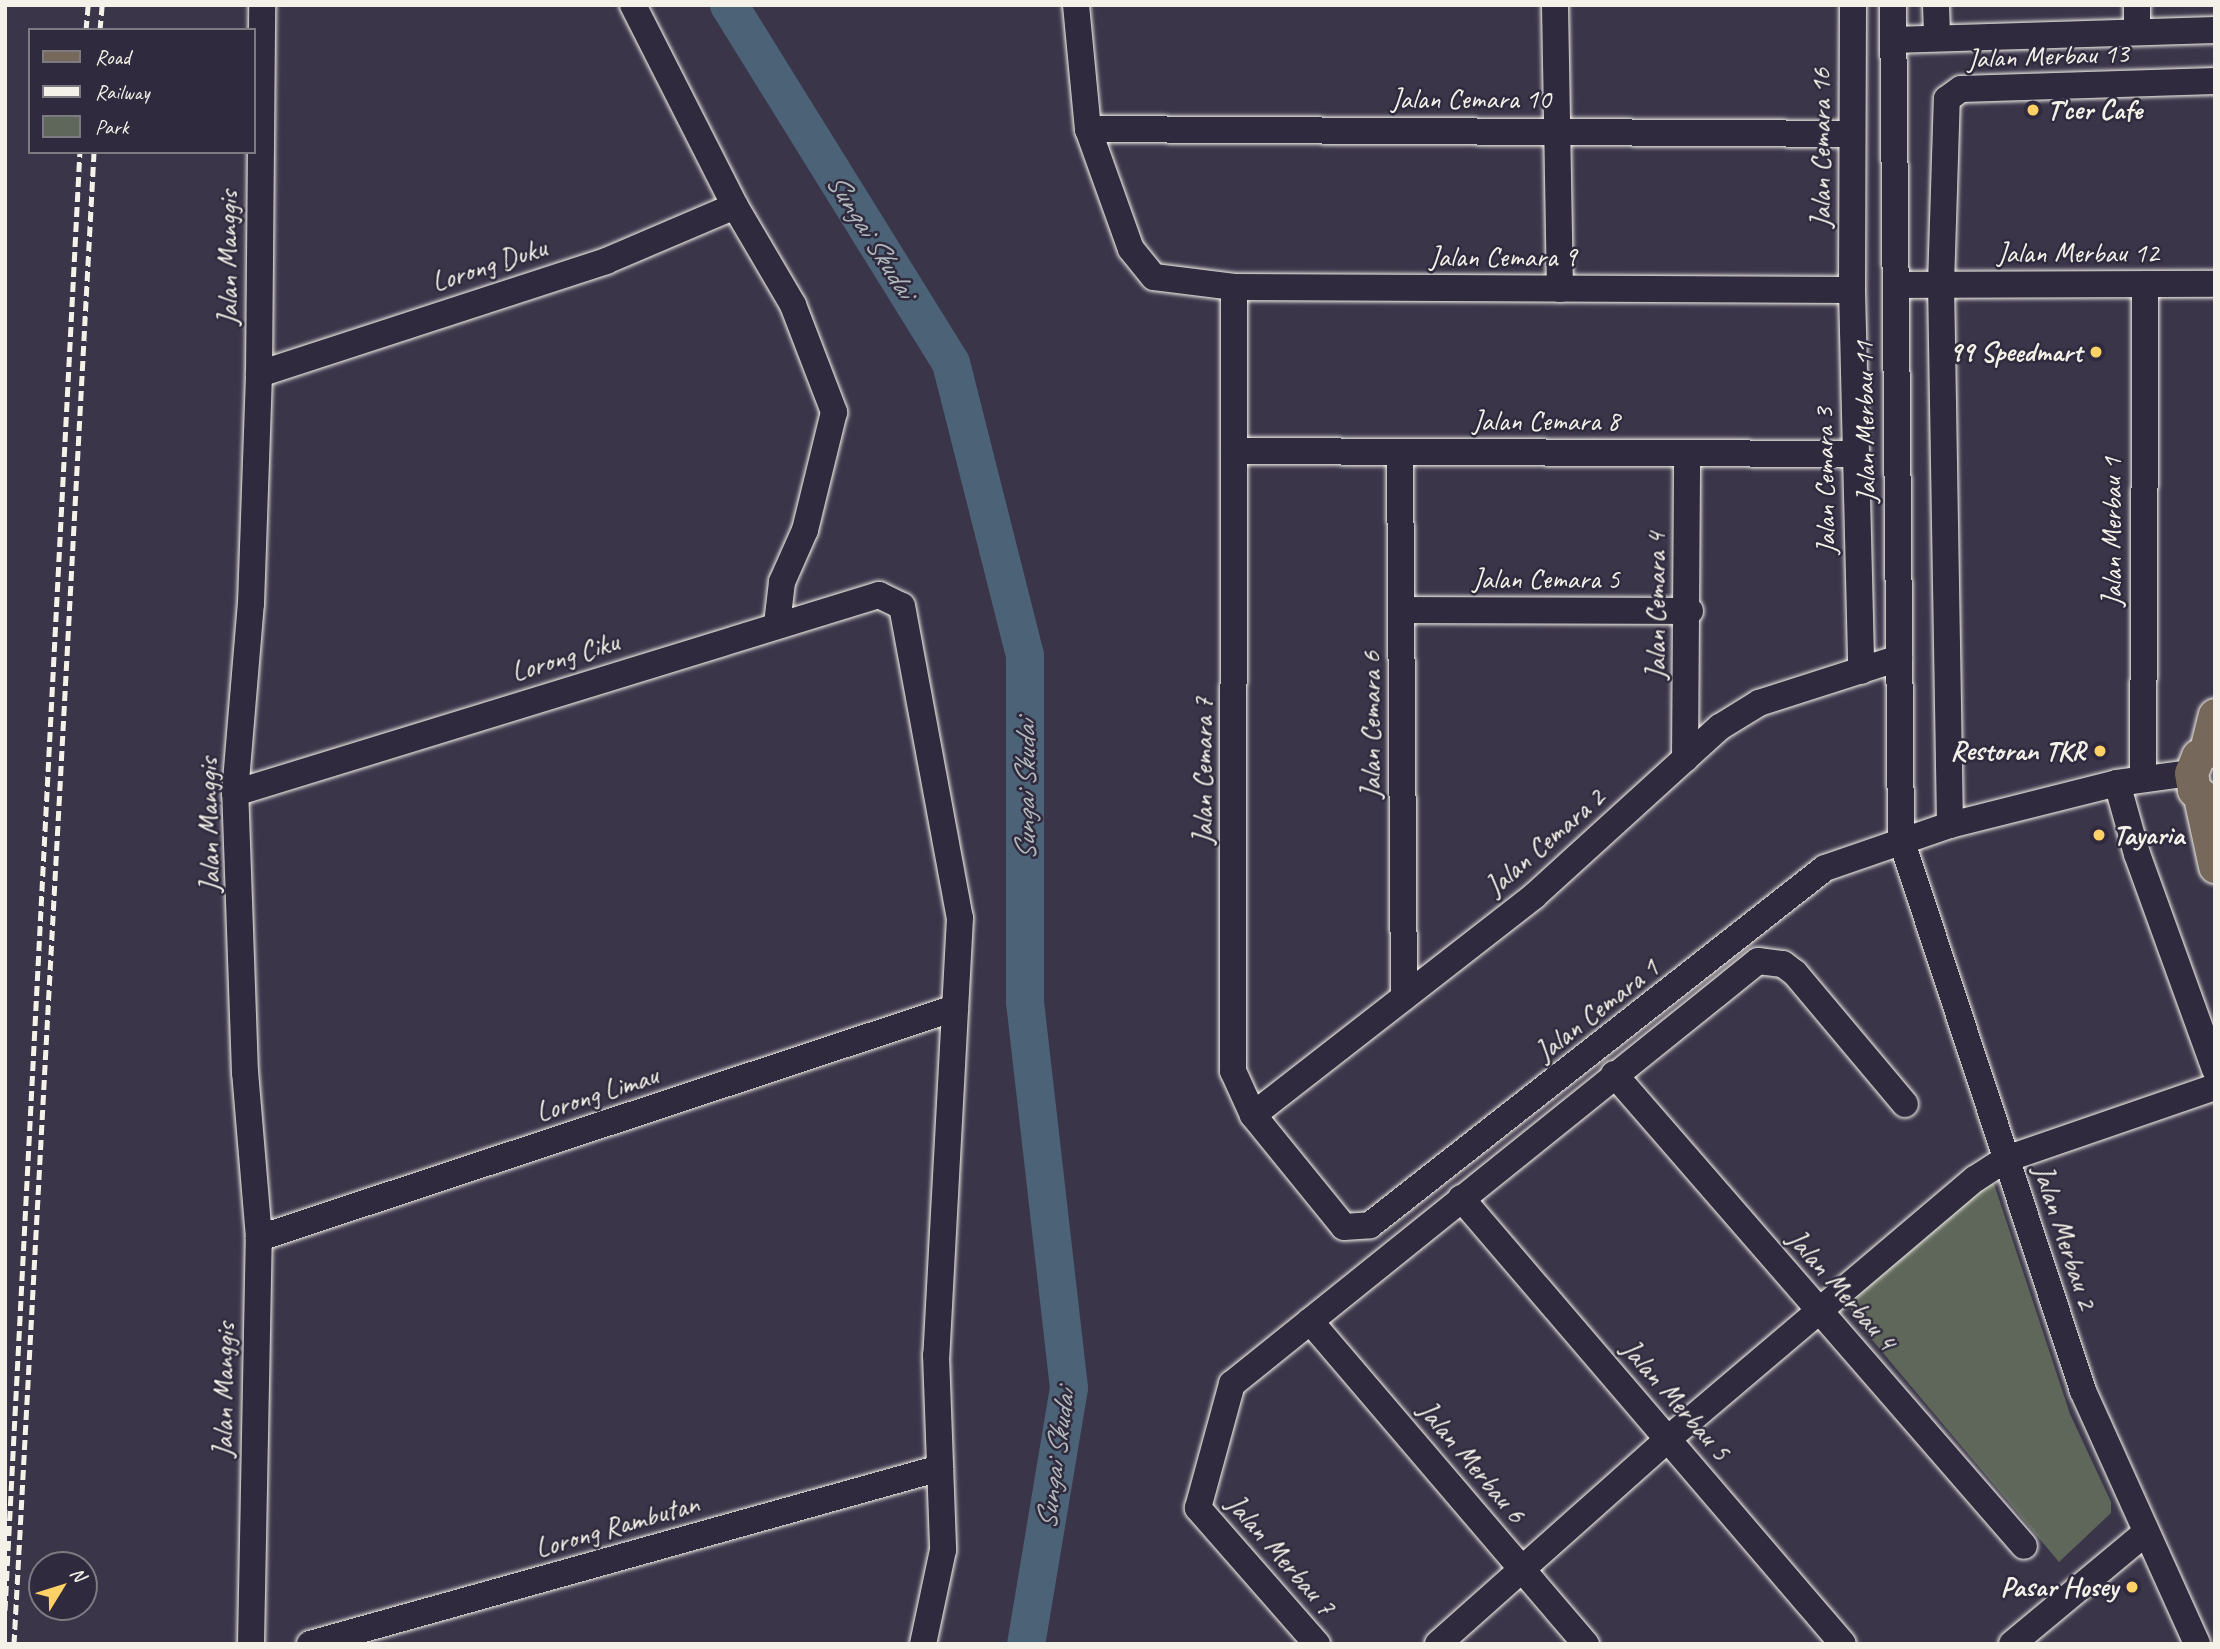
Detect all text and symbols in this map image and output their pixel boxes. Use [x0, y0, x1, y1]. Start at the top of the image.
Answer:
legend [28, 28, 256, 154]
street label: Jalan Merbau 13 [1967, 36, 2129, 76]
text: Road [95, 44, 130, 70]
street label: Jalan Cemara 16 [1804, 69, 1838, 227]
text: Railway [95, 79, 149, 105]
street label: Jalan Cemara 10 [1392, 82, 1550, 116]
place label: T'cer Cafe [2047, 93, 2143, 127]
marker: T'cer Cafe [2025, 102, 2041, 118]
text: Park [95, 114, 128, 140]
water label: Sungai Skudai [818, 166, 924, 304]
street label: Jalan Manggis [211, 190, 245, 326]
street label: Lorong Duku [427, 231, 551, 299]
street label: Jalan Merbau 12 [1998, 236, 2158, 270]
street label: Jalan Cemara 9 [1430, 240, 1576, 274]
place label: 99 Speedmart [1949, 335, 2082, 369]
street label: Jalan Merbau 11 [1847, 341, 1883, 503]
marker: 99 Speedmart [2088, 344, 2104, 360]
street label: Jalan Cemara 8 [1473, 404, 1619, 438]
street label: Jalan Cemara 3 [1807, 408, 1843, 554]
street label: Jalan Merbau 1 [2095, 458, 2129, 606]
street label: Jalan Cemara 4 [1639, 533, 1673, 679]
street label: Jalan Cemara 5 [1473, 562, 1619, 596]
street label: Lorong Ciku [507, 625, 623, 689]
street label: Jalan Cemara 6 [1354, 652, 1388, 798]
street label: Jalan Cemara 7 [1186, 698, 1220, 844]
water label: Sungai Skudai [1007, 721, 1043, 861]
place label: Restoran TKR [1950, 734, 2086, 768]
marker: Restoran TKR [2092, 743, 2108, 759]
street label: Jalan Manggis [191, 757, 227, 893]
street label: Jalan Cemara 2 [1479, 781, 1611, 903]
place label: Tayaria [2113, 818, 2184, 852]
marker: Tayaria [2091, 827, 2107, 843]
street label: Jalan Cemara 1 [1529, 952, 1665, 1068]
street label: Lorong Limau [532, 1059, 662, 1129]
street label: Jalan Merbau 2 [2026, 1161, 2104, 1313]
street label: Jalan Merbau 4 [1781, 1223, 1903, 1357]
street label: Jalan Manggis [206, 1322, 242, 1458]
street label: Jalan Merbau 5 [1615, 1333, 1737, 1467]
water label: Sungai Skudai [1027, 1388, 1083, 1532]
street label: Jalan Merbau 6 [1411, 1394, 1533, 1530]
street label: Lorong Rambutan [531, 1486, 703, 1566]
street label: Jalan Merbau 7 [1220, 1488, 1342, 1622]
north arrow [28, 1551, 98, 1621]
text: N [65, 1562, 91, 1586]
place label: Pasar Hosey [2000, 1570, 2118, 1604]
marker: Pasar Hosey [2124, 1579, 2140, 1595]

